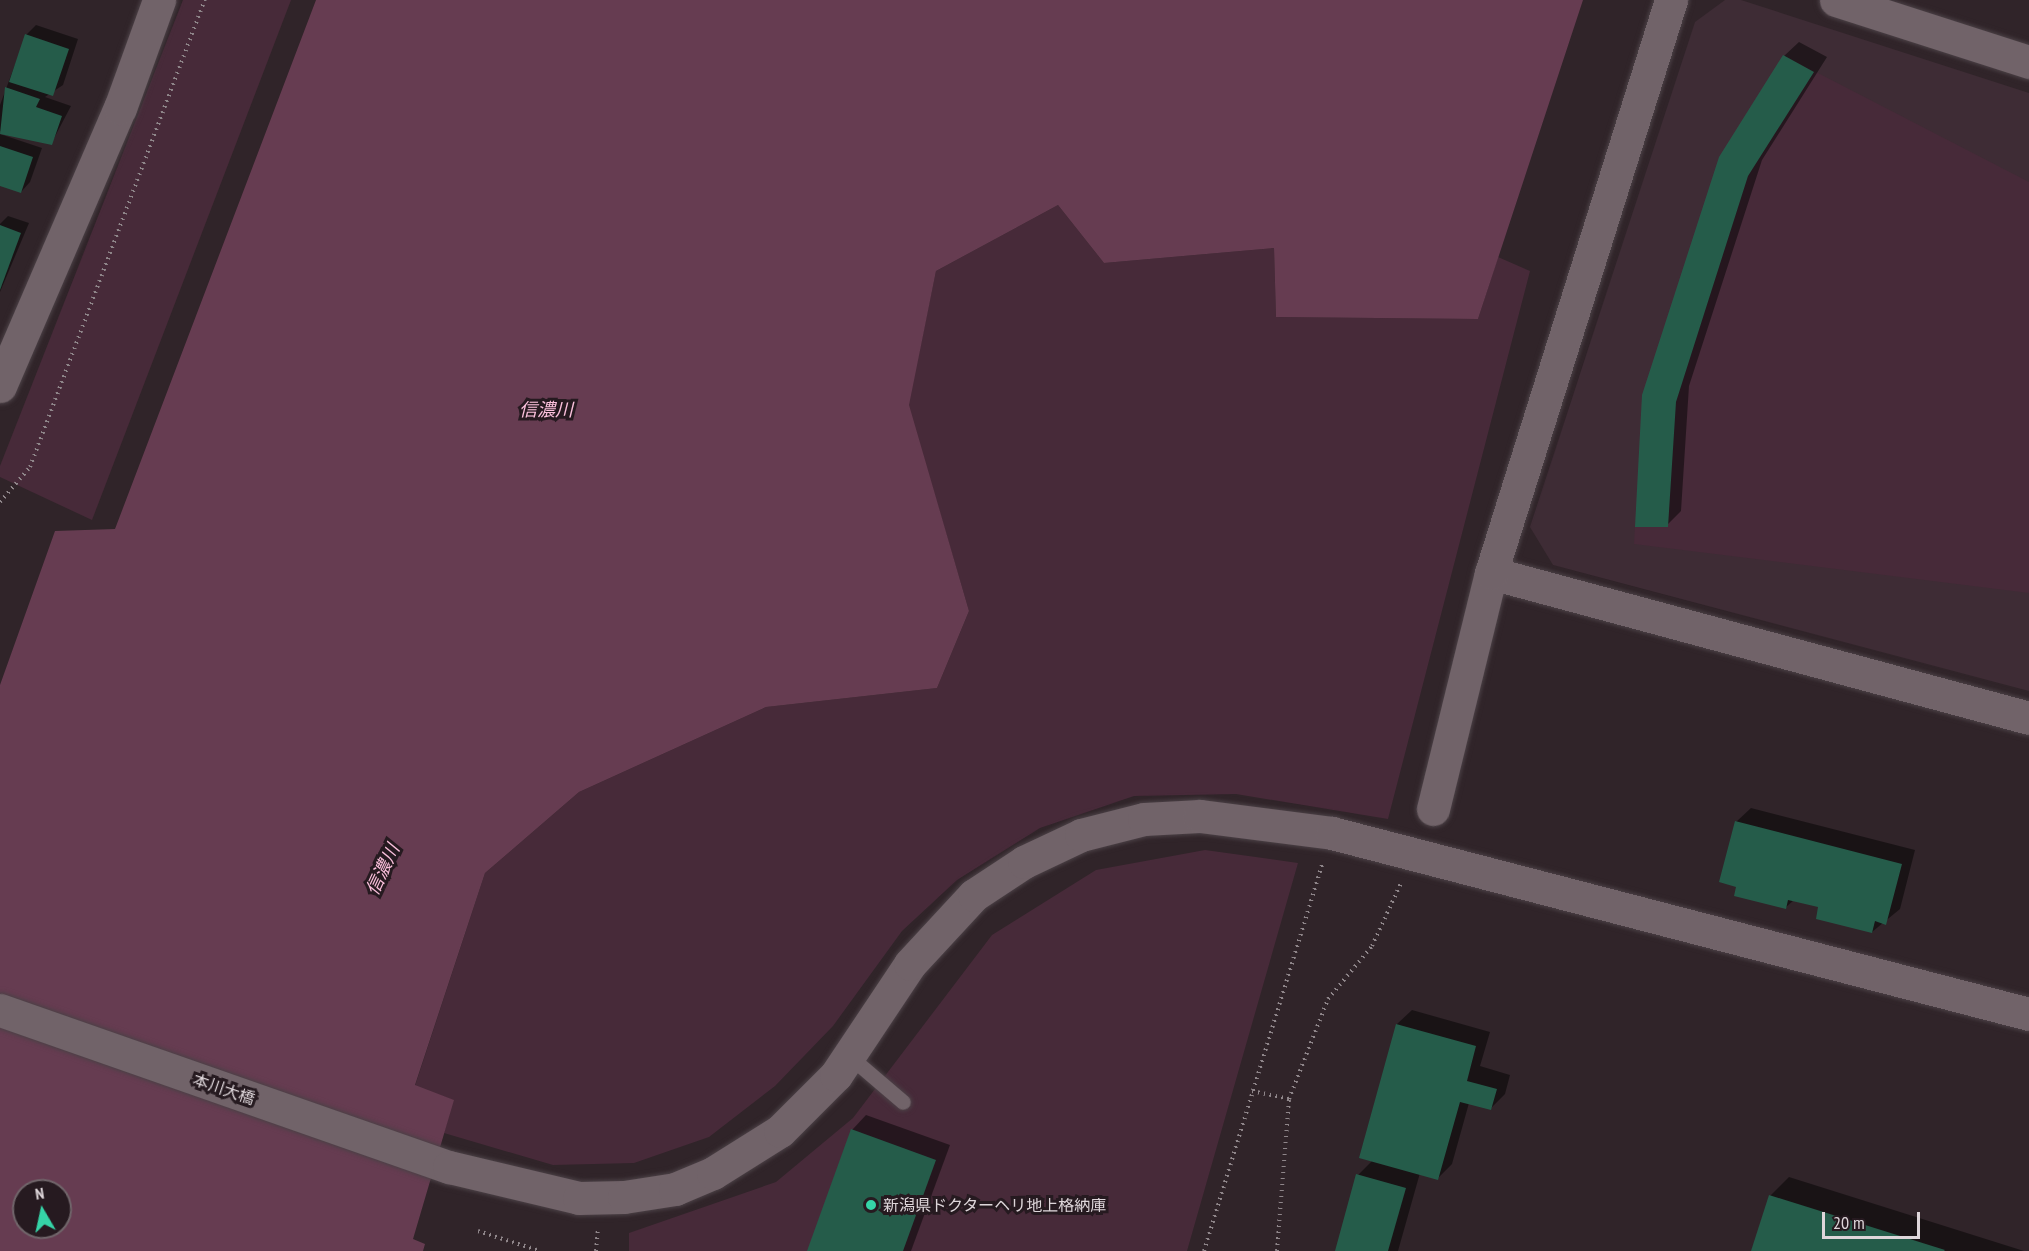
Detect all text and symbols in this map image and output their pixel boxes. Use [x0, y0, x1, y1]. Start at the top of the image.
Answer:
water label: 信濃川 [519, 399, 573, 421]
water label: 信濃川 [362, 841, 404, 899]
street label: 本川大橋 [191, 1070, 257, 1108]
north arrow [12, 1179, 72, 1239]
text: N [34, 1183, 45, 1204]
place label: 新潟県ドクターヘリ地上格納庫 [883, 1195, 1107, 1215]
marker: 新潟県ドクターヘリ地上格納庫 [864, 1198, 878, 1212]
scale bar [1825, 1200, 1922, 1238]
text: 20 m [1833, 1211, 1865, 1234]

